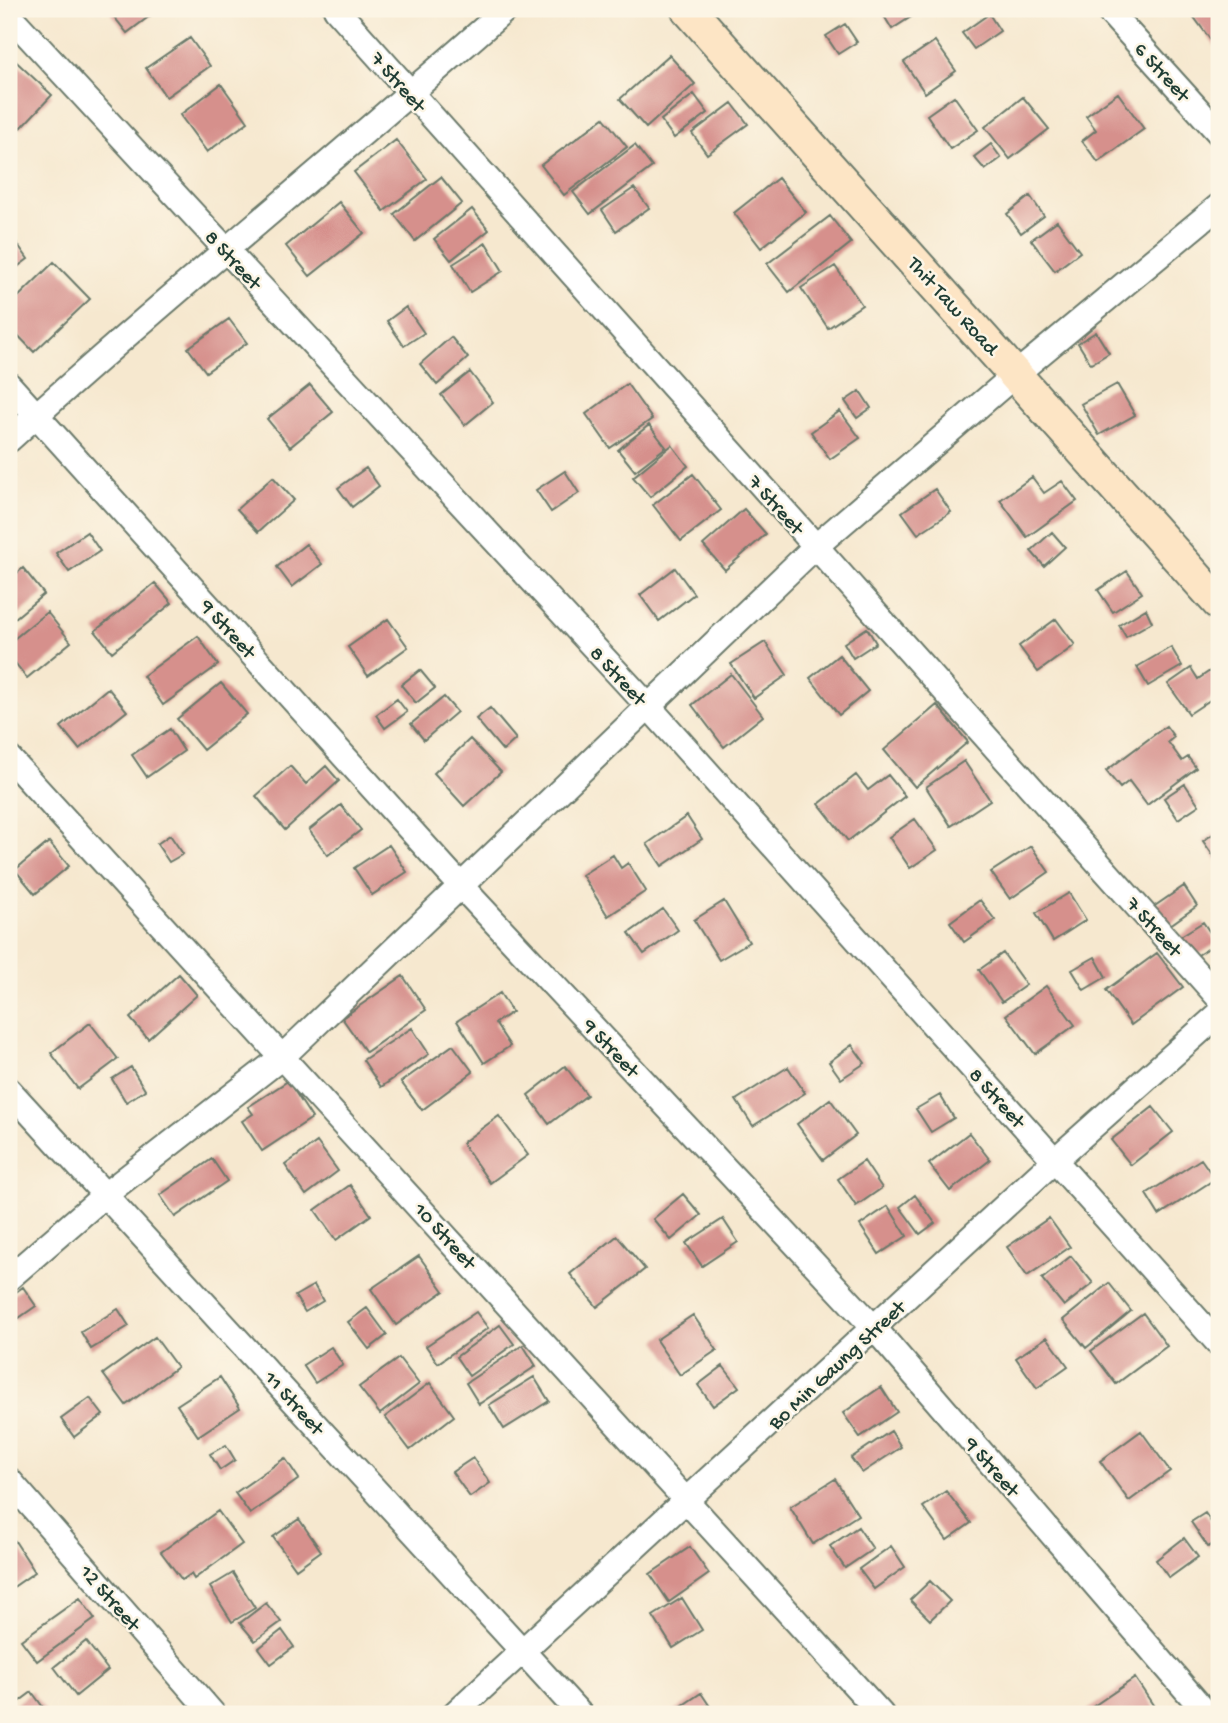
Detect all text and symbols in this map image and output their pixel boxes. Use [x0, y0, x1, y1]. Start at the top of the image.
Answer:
street label: 6 Street [1127, 38, 1195, 110]
street label: 7 Street [363, 47, 431, 120]
street label: 8 Street [198, 226, 267, 298]
street label: Thit Taw Road [900, 252, 1003, 363]
street label: 7 Street [740, 471, 809, 543]
street label: 9 Street [193, 595, 261, 667]
street label: 8 Street [583, 642, 652, 714]
street label: 7 Street [1118, 893, 1187, 965]
street label: 9 Street [575, 1014, 645, 1086]
street label: 8 Street [962, 1064, 1031, 1136]
street label: 10 Street [406, 1198, 482, 1278]
street label: Bo Min Gaung Street [764, 1295, 914, 1437]
street label: 11 Street [256, 1366, 329, 1443]
street label: 9 Street [957, 1432, 1025, 1505]
street label: 12 Street [72, 1560, 146, 1639]

